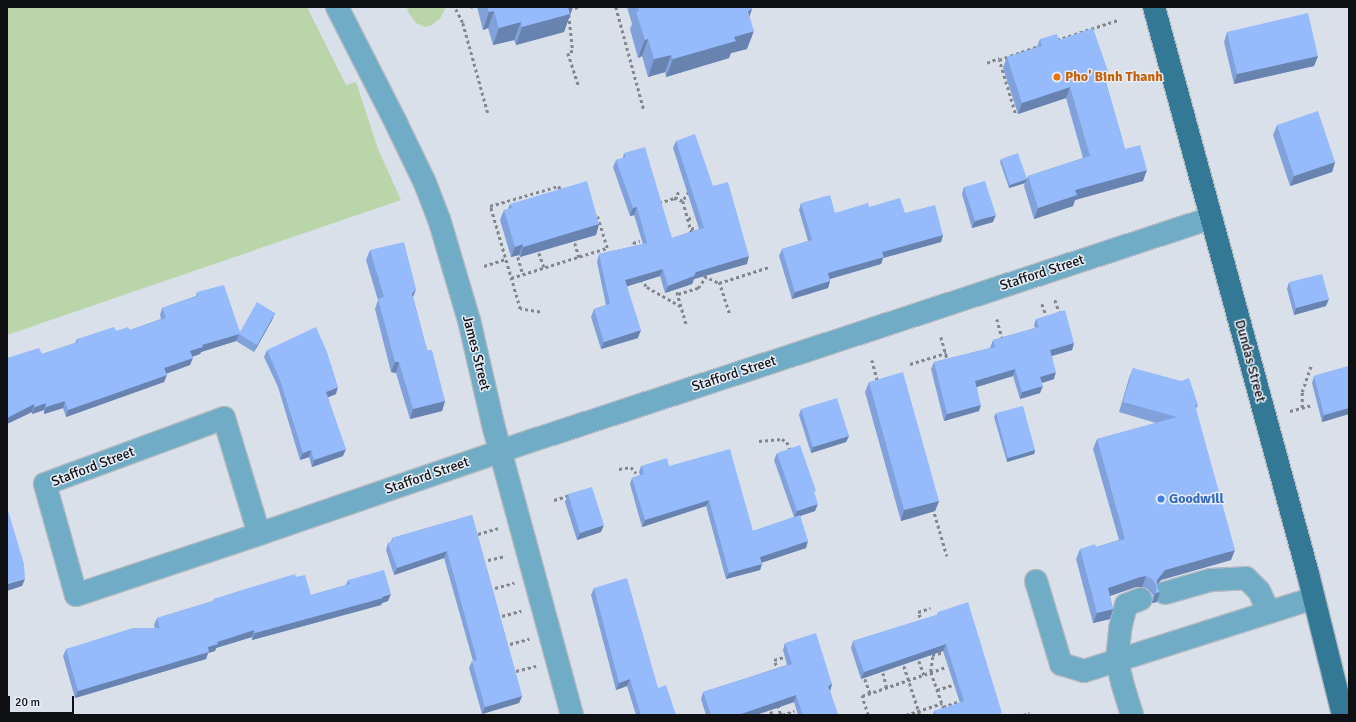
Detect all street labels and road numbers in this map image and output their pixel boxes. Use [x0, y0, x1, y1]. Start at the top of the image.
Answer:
street label: Stafford Street [998, 251, 1086, 295]
street label: James Street [459, 314, 493, 392]
street label: Dundas Street [1231, 318, 1269, 404]
street label: Stafford Street [690, 352, 778, 396]
street label: Stafford Street [49, 443, 137, 491]
street label: Stafford Street [383, 454, 471, 498]

